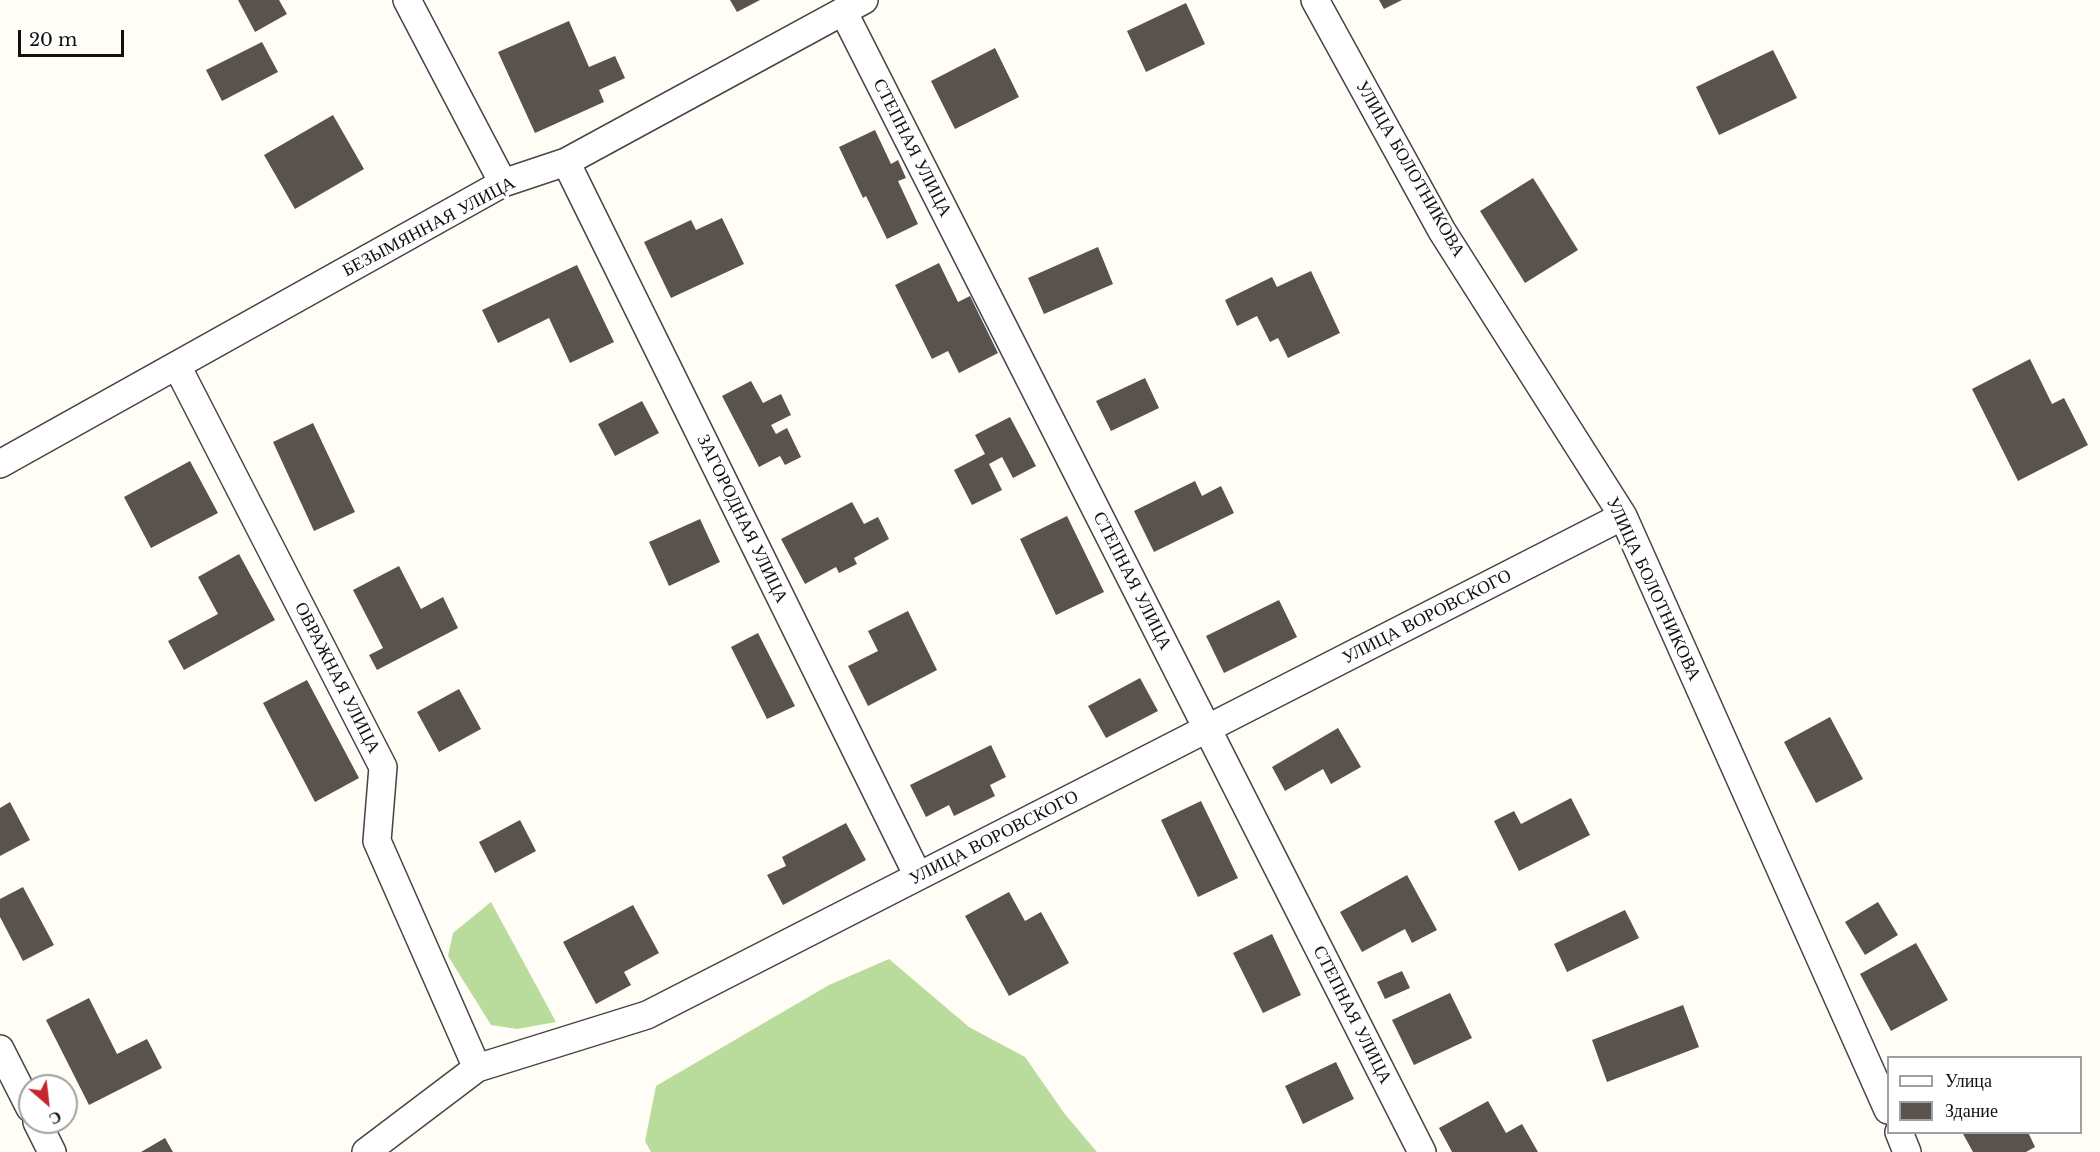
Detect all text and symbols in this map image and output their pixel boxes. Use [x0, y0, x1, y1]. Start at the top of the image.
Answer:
scale bar [21, 18, 128, 56]
text: 20 m [29, 29, 77, 51]
street label: СТЕПНАЯ УЛИЦА [868, 75, 956, 221]
street label: УЛИЦА БОЛОТНИКОВА [1351, 77, 1469, 261]
street label: БЕЗЫМЯННАЯ УЛИЦА [339, 172, 519, 282]
street label: ЗАГОРОДНАЯ УЛИЦА [692, 431, 792, 607]
street label: УЛИЦА БОЛОТНИКОВА [1601, 494, 1705, 684]
street label: СТЕПНАЯ УЛИЦА [1088, 508, 1176, 654]
street label: УЛИЦА ВОРОВСКОГО [1339, 565, 1515, 669]
street label: ОВРАЖНАЯ УЛИЦА [289, 599, 385, 757]
street label: УЛИЦА ВОРОВСКОГО [906, 786, 1082, 890]
street label: СТЕПНАЯ УЛИЦА [1308, 942, 1396, 1088]
legend [1887, 1056, 2082, 1134]
text: Улица [1945, 1070, 1992, 1092]
north arrow [18, 1074, 78, 1134]
text: Здание [1945, 1100, 1998, 1122]
text: С [46, 1107, 65, 1130]

